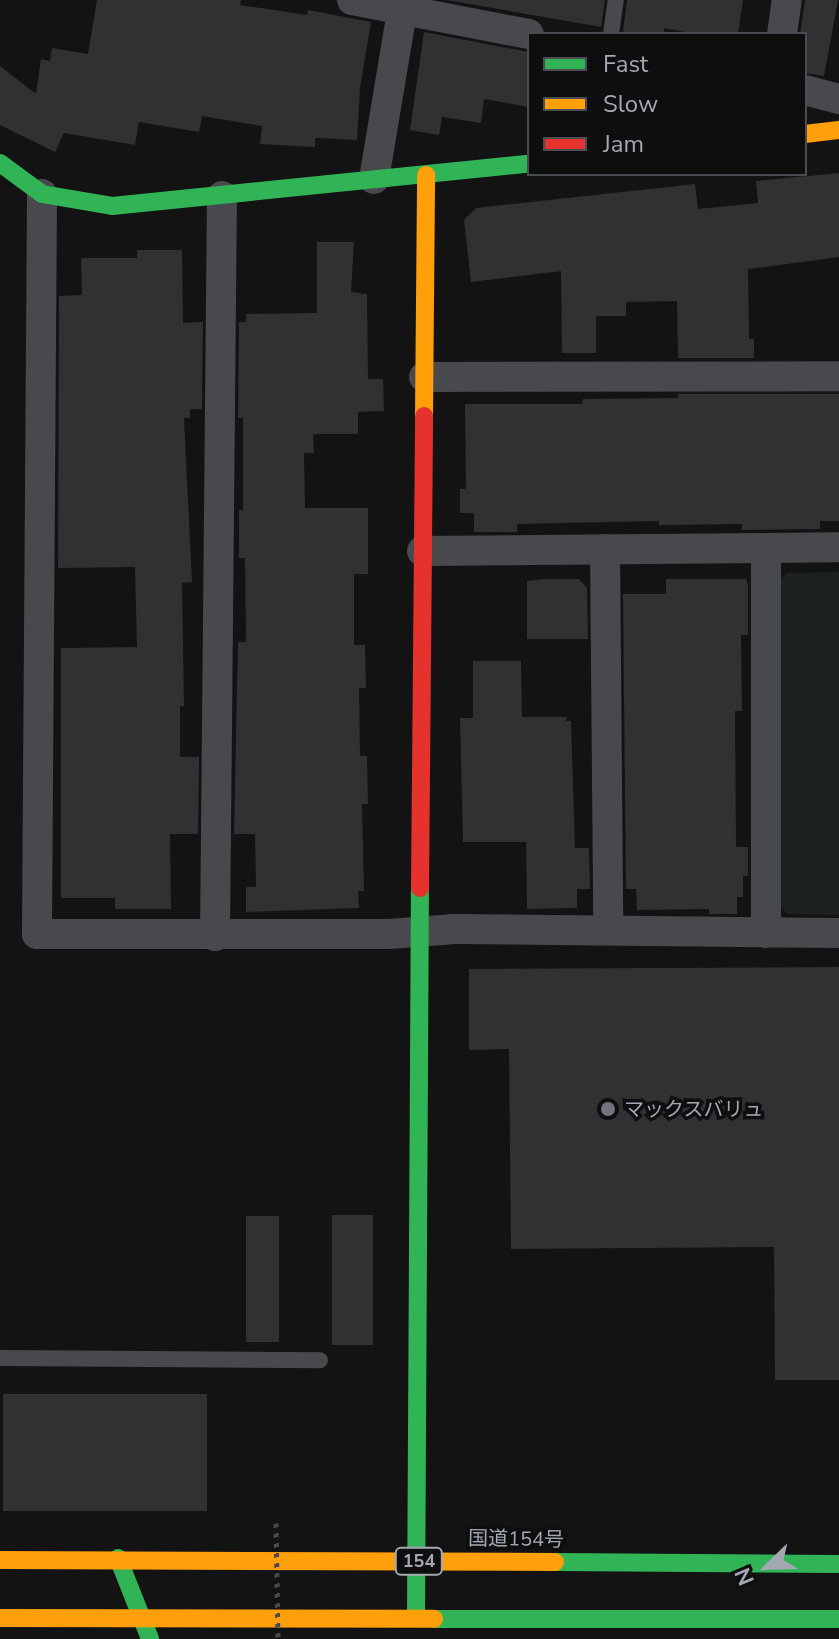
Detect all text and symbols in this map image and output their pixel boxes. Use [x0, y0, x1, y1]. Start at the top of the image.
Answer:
legend [527, 32, 807, 176]
text: Fast [603, 48, 648, 80]
text: Slow [603, 88, 658, 120]
text: Jam [603, 128, 644, 160]
place label: マックスバリュ [624, 1097, 764, 1121]
marker: マックスバリュ [599, 1100, 617, 1118]
street label: 国道154号 [468, 1526, 564, 1552]
north arrow [727, 1527, 807, 1607]
road number: 154 [393, 1547, 445, 1575]
text: N [728, 1563, 762, 1590]

